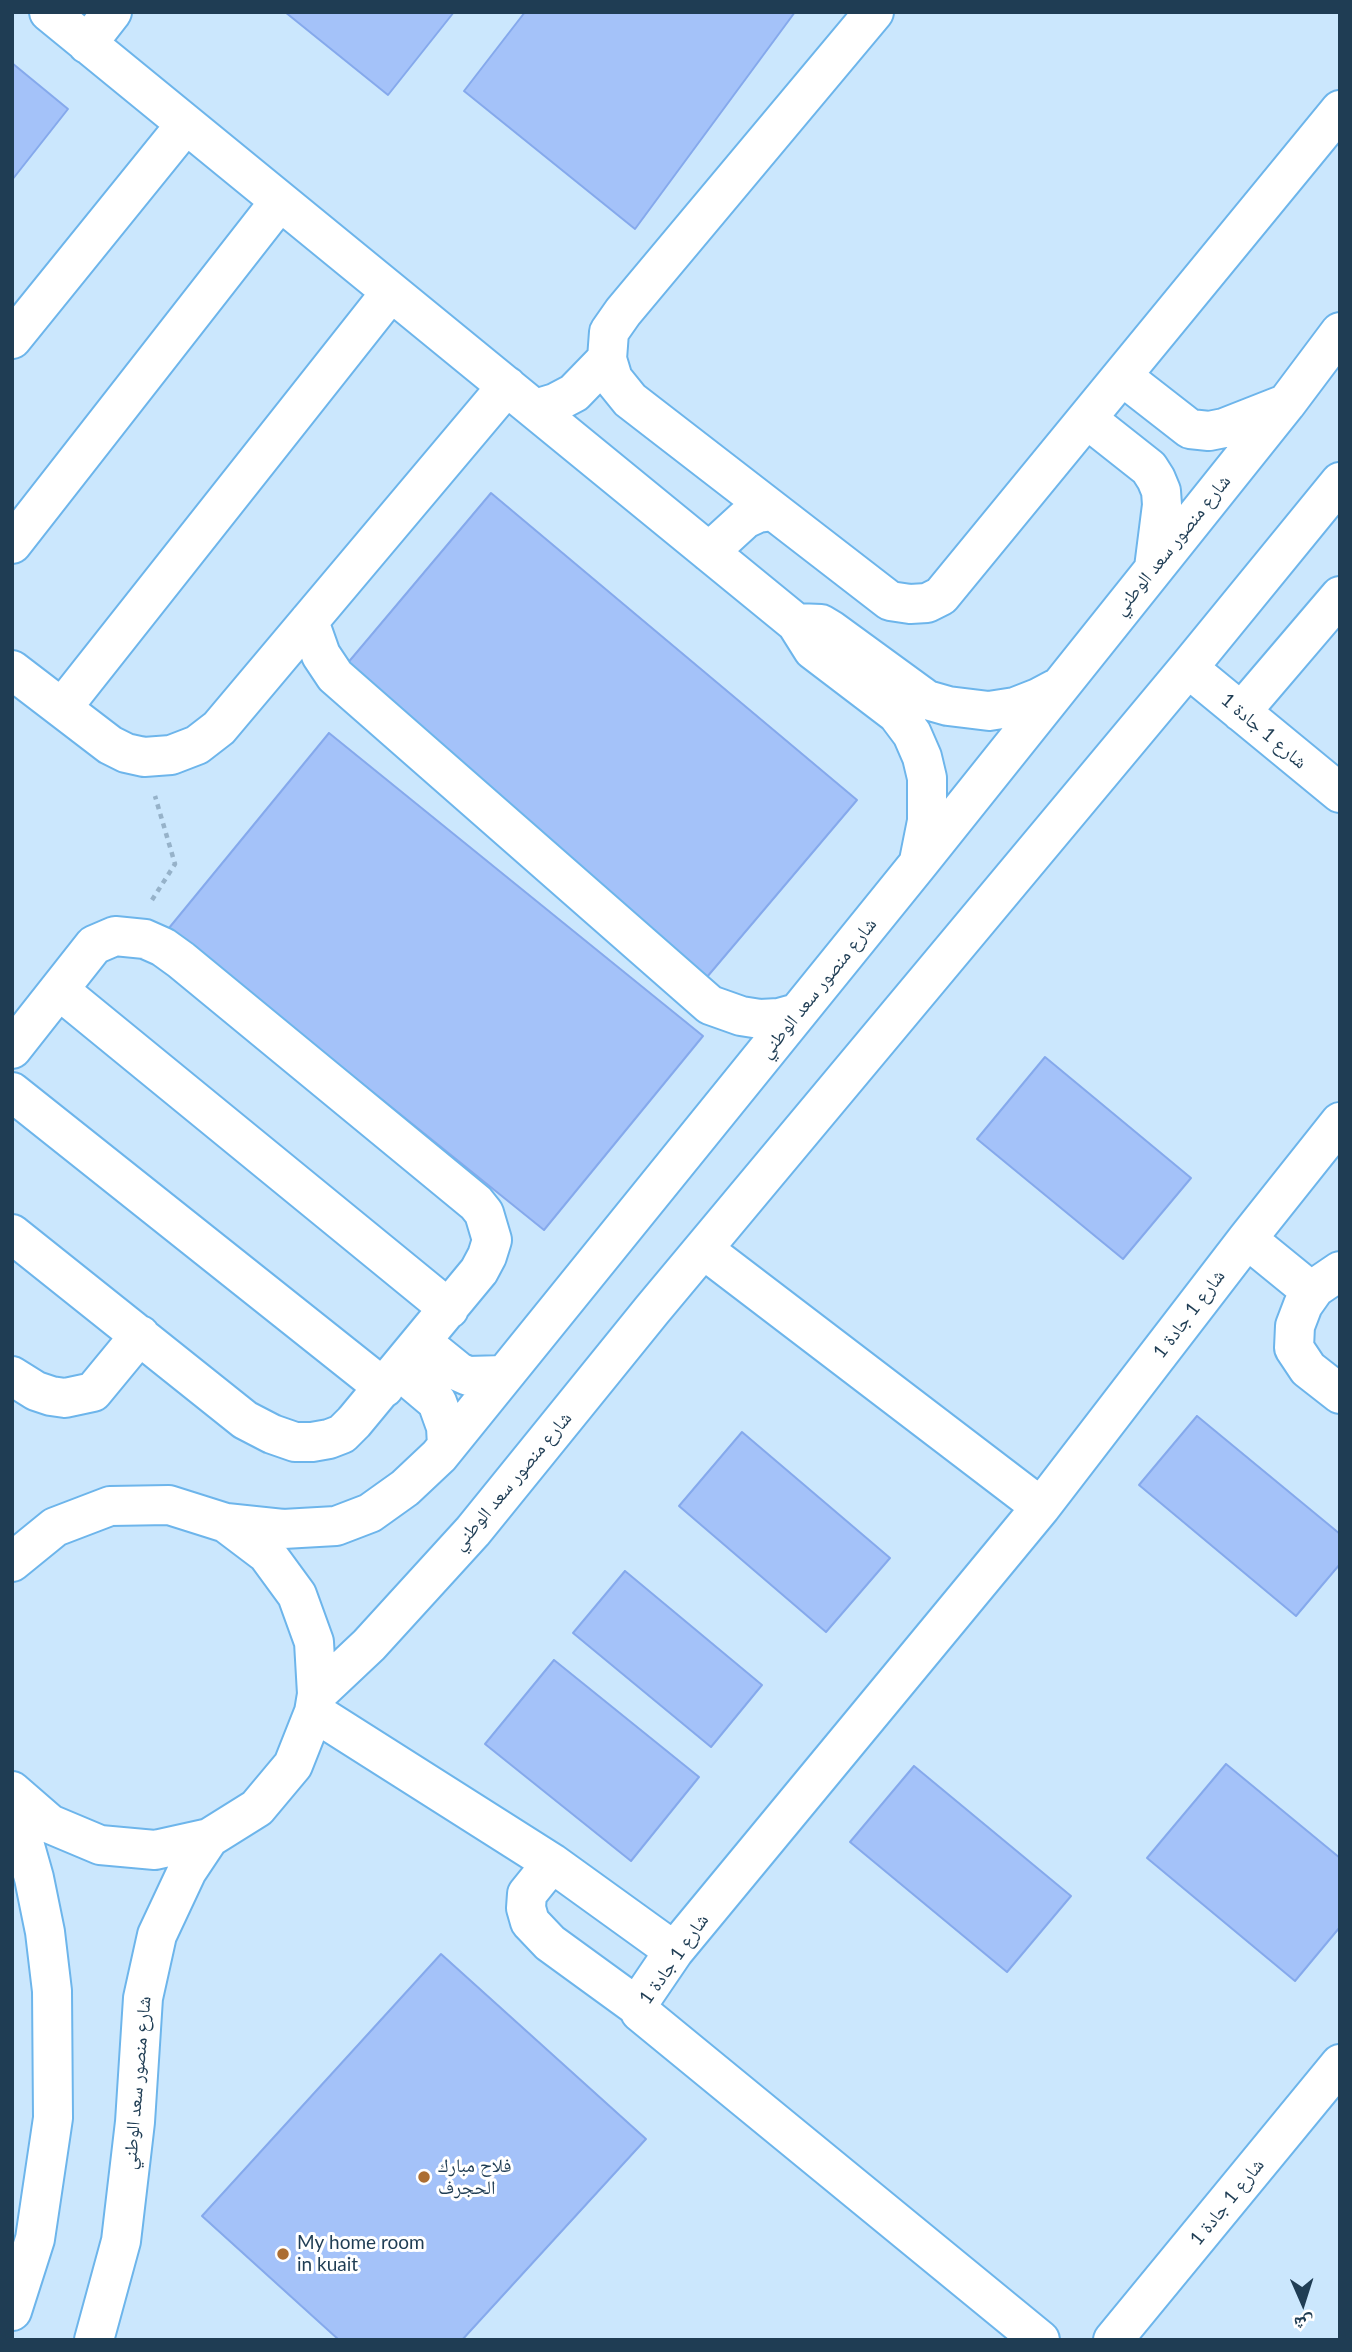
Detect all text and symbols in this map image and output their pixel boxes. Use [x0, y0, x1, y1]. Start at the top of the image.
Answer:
street label: شارع منصور سعد الوطني [1108, 470, 1236, 620]
street label: شارع 1 جادة 1 [1216, 688, 1312, 774]
street label: شارع منصور سعد الوطني [754, 913, 882, 1063]
street label: شارع 1 جادة 1 [1148, 1265, 1230, 1363]
street label: شارع منصور سعد الوطني [447, 1407, 577, 1555]
street label: شارع 1 جادة 1 [634, 1909, 714, 2009]
street label: شارع منصور سعد الوطني [118, 1995, 156, 2171]
street label: شارع 1 جادة 1 [1185, 2154, 1269, 2250]
place label: فلاح مبارك الحجرف [438, 2155, 511, 2199]
marker: فلاح مبارك الحجرف [416, 2169, 432, 2185]
place label: My home room in kuait [297, 2232, 425, 2276]
marker: My home room in kuait [275, 2246, 291, 2262]
north arrow [1268, 2268, 1338, 2338]
text: ش [1293, 2312, 1315, 2336]

